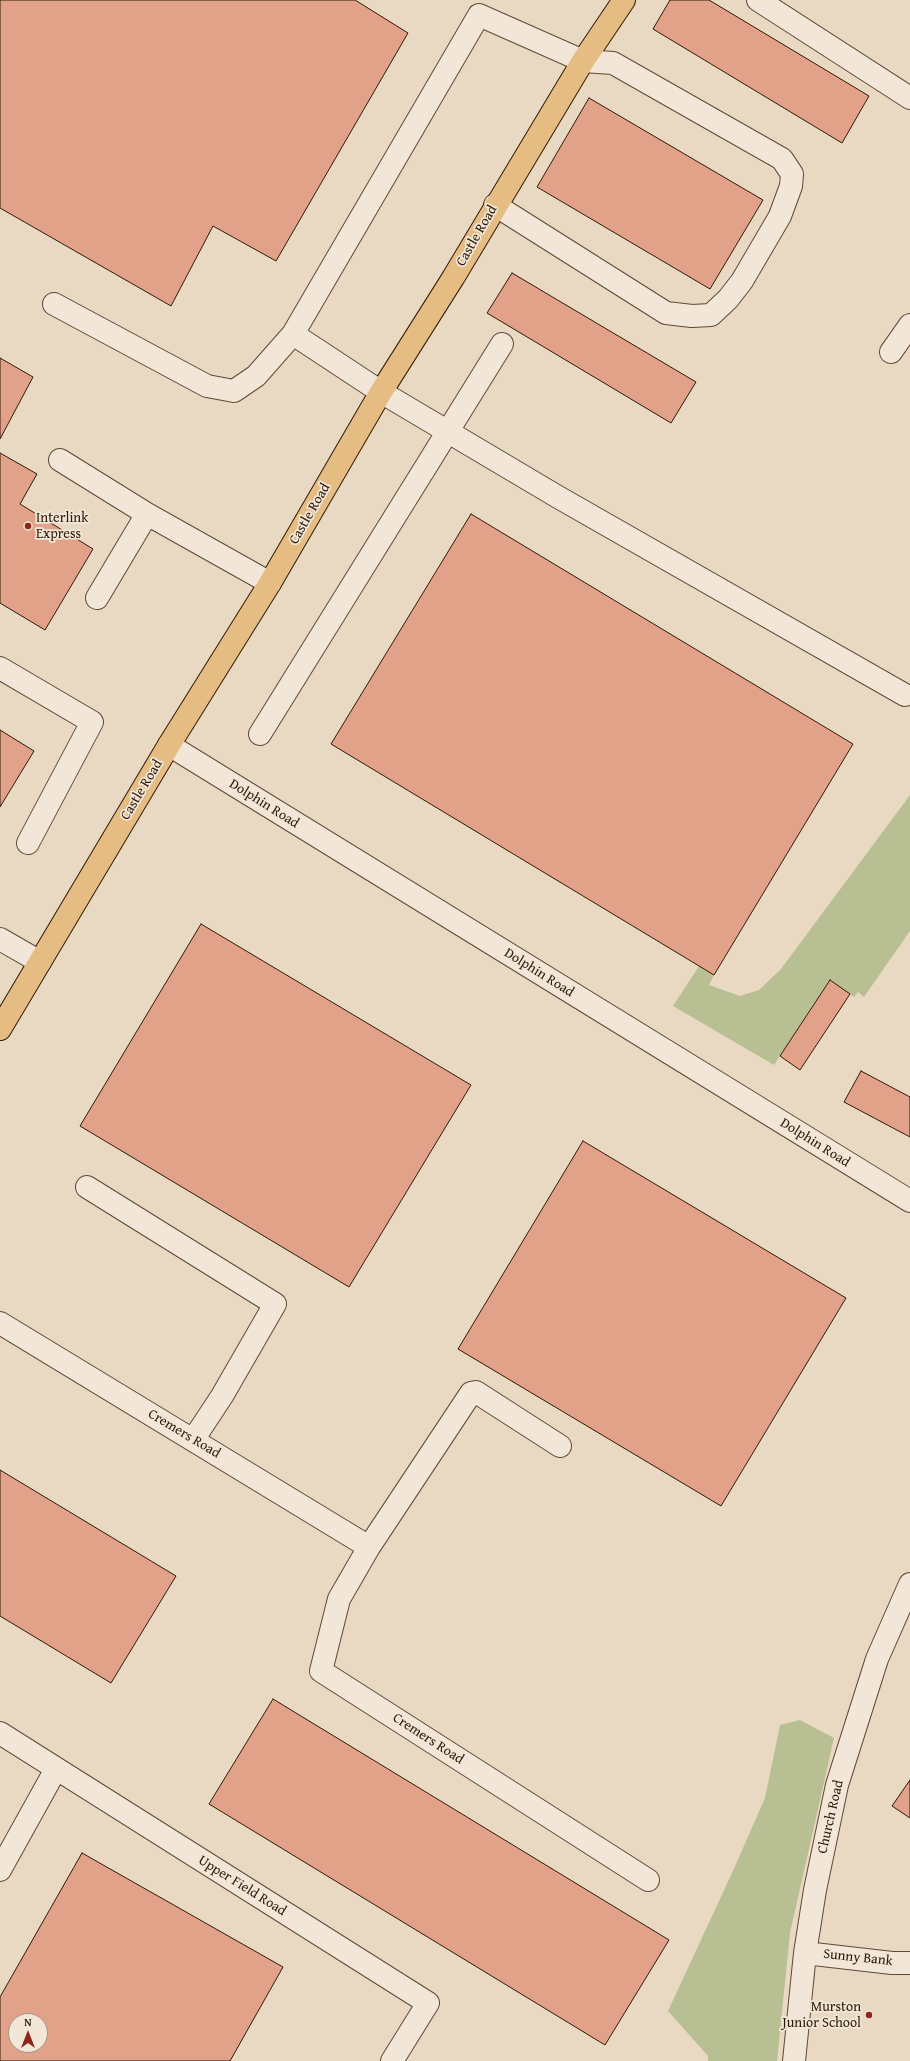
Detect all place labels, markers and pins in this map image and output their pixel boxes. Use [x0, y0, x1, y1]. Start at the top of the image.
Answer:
place label: Interlink Express [36, 510, 88, 542]
marker: Interlink Express [23, 521, 33, 531]
place label: Murston Junior School [782, 1999, 861, 2032]
marker: Murston Junior School [864, 2010, 874, 2020]

